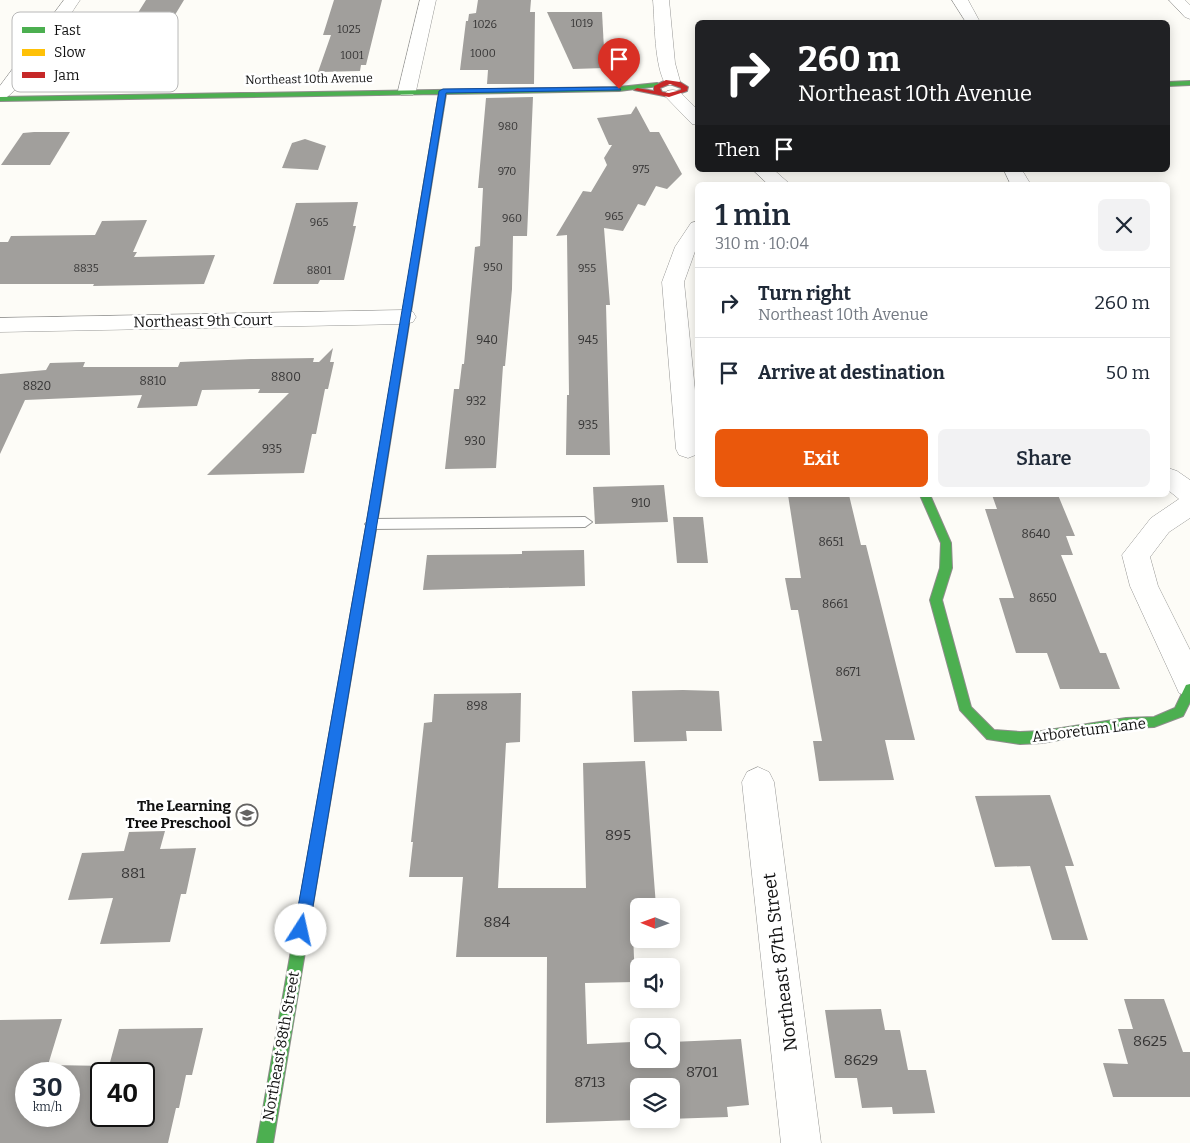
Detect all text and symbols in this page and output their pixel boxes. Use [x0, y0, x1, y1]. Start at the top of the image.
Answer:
legend [12, 12, 178, 92]
house number: 1019 [571, 17, 593, 30]
house number: 1026 [473, 18, 497, 31]
text: Fast [54, 22, 81, 39]
house number: 1025 [337, 23, 361, 36]
pin [598, 38, 640, 89]
text: 260 m [798, 38, 900, 80]
icon: right [715, 40, 780, 105]
text: Slow [54, 44, 86, 61]
icon: arrive [605, 45, 633, 73]
house number: 1000 [470, 47, 496, 60]
house number: 1001 [341, 49, 364, 62]
text: Jam [53, 67, 80, 84]
street label: Northeast 10th Avenue [245, 71, 373, 87]
text: Northeast 10th Avenue [798, 80, 1032, 107]
house number: 980 [498, 120, 518, 133]
icon: arrive [770, 135, 798, 163]
text: Then [715, 138, 760, 161]
house number: 975 [632, 163, 650, 176]
house number: 970 [498, 165, 516, 178]
text: 1 min [715, 197, 790, 233]
button: close [1098, 199, 1150, 251]
house number: 965 [605, 210, 623, 223]
house number: 960 [502, 212, 522, 225]
house number: 965 [310, 216, 328, 229]
text: 310 m · 10:04 [715, 234, 809, 253]
house number: 950 [483, 261, 503, 274]
house number: 8835 [73, 262, 99, 275]
house number: 955 [578, 262, 596, 275]
house number: 8801 [307, 264, 332, 277]
text: Turn right [758, 282, 851, 305]
icon: right [715, 289, 743, 317]
text: 260 m [1094, 291, 1150, 314]
text: Northeast 10th Avenue [758, 305, 928, 324]
street label: Northeast 9th Court [133, 311, 273, 331]
house number: 940 [476, 333, 498, 347]
house number: 945 [578, 333, 598, 347]
icon: arrive [715, 359, 743, 387]
text: Arrive at destination [758, 361, 945, 384]
text: 50 m [1106, 361, 1150, 384]
house number: 8800 [271, 370, 301, 384]
house number: 8810 [140, 374, 167, 388]
house number: 8820 [23, 379, 51, 393]
house number: 932 [466, 394, 486, 408]
house number: 935 [578, 418, 598, 432]
button: Exit [715, 429, 928, 487]
button: Share [938, 429, 1150, 487]
house number: 930 [464, 434, 486, 448]
house number: 935 [262, 442, 282, 456]
house number: 910 [631, 496, 651, 510]
house number: 8640 [1022, 527, 1051, 541]
house number: 8651 [818, 535, 844, 549]
house number: 8650 [1029, 591, 1057, 605]
house number: 8661 [822, 597, 848, 611]
house number: 8671 [835, 665, 861, 679]
house number: 898 [466, 699, 488, 713]
street label: Arboretum Lane [1031, 714, 1147, 746]
place label: The Learning Tree Preschool [125, 797, 231, 832]
school or university icon: The Learning Tree Preschool [235, 803, 259, 827]
house number: 895 [605, 826, 631, 844]
house number: 881 [121, 864, 145, 882]
street label: Northeast 87th Street [758, 871, 802, 1053]
north arrow [630, 898, 680, 948]
map controls [630, 898, 680, 1128]
position arrow [274, 903, 326, 955]
house number: 884 [484, 913, 511, 931]
button: sound [630, 958, 680, 1008]
street label: Northeast 88th Street [259, 969, 303, 1122]
button: search [630, 1018, 680, 1068]
house number: 8625 [1133, 1032, 1167, 1050]
house number: 8629 [844, 1051, 878, 1069]
speed limit sign: 40 [90, 1062, 155, 1127]
house number: 8701 [686, 1063, 718, 1081]
text: 30 [32, 1073, 63, 1103]
house number: 8713 [574, 1073, 606, 1091]
button: layers [630, 1078, 680, 1128]
text: km/h [33, 1100, 62, 1114]

